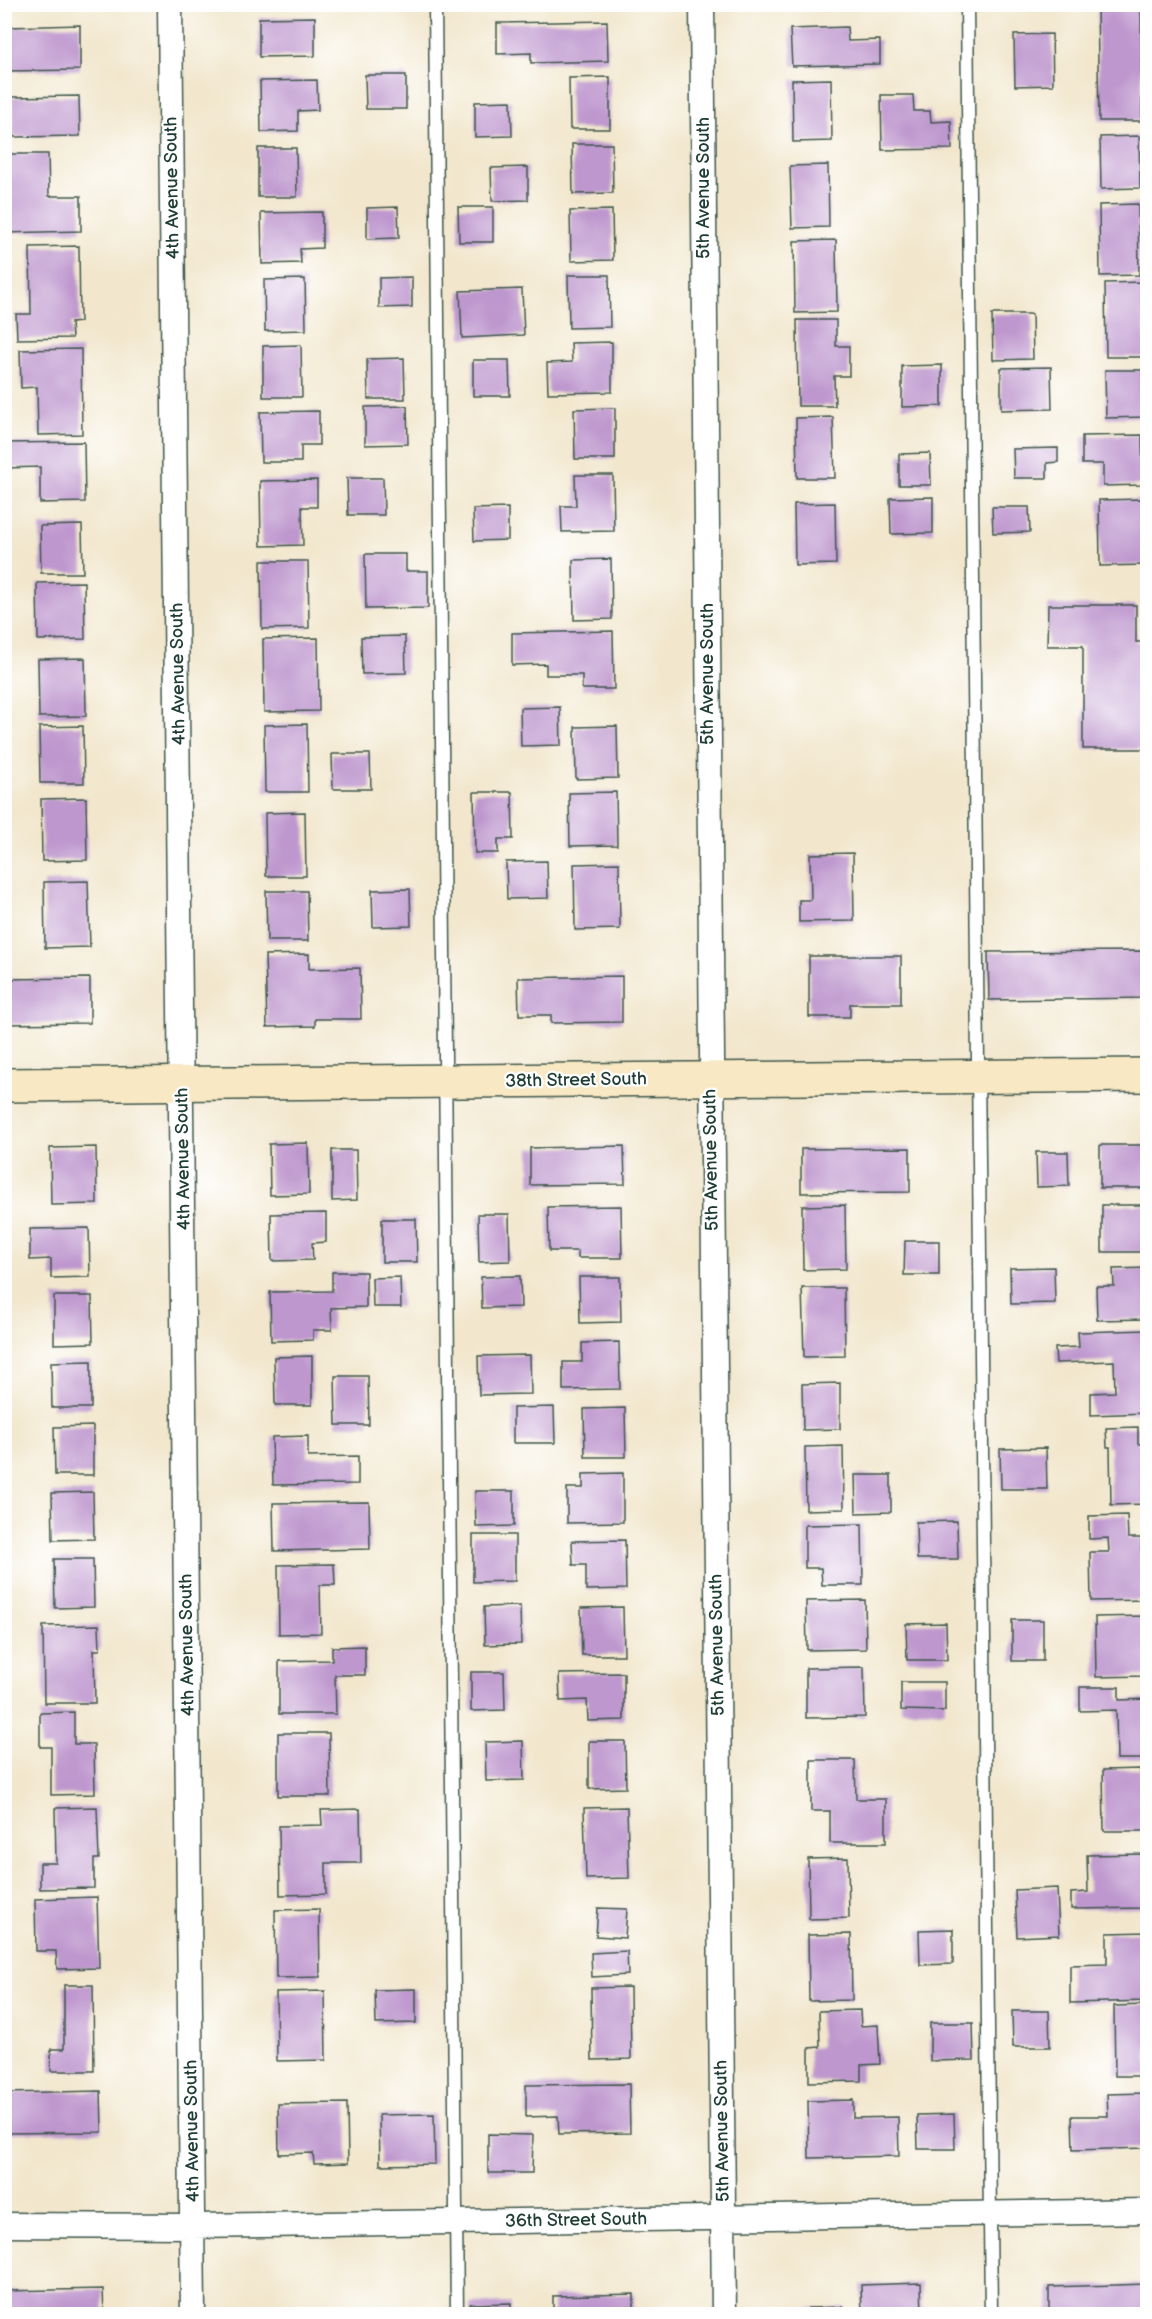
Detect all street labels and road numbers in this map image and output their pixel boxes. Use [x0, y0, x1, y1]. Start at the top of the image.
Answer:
street label: 4th Avenue South [160, 116, 184, 260]
street label: 5th Avenue South [693, 117, 714, 259]
street label: 4th Avenue South [166, 602, 190, 746]
street label: 5th Avenue South [697, 603, 718, 745]
street label: 38th Street South [505, 1068, 647, 1092]
street label: 4th Avenue South [171, 1087, 195, 1231]
street label: 5th Avenue South [699, 1089, 723, 1231]
street label: 4th Avenue South [175, 1573, 199, 1717]
street label: 5th Avenue South [705, 1574, 729, 1716]
street label: 4th Avenue South [180, 2059, 204, 2203]
street label: 5th Avenue South [710, 2060, 734, 2202]
street label: 36th Street South [505, 2208, 647, 2232]

